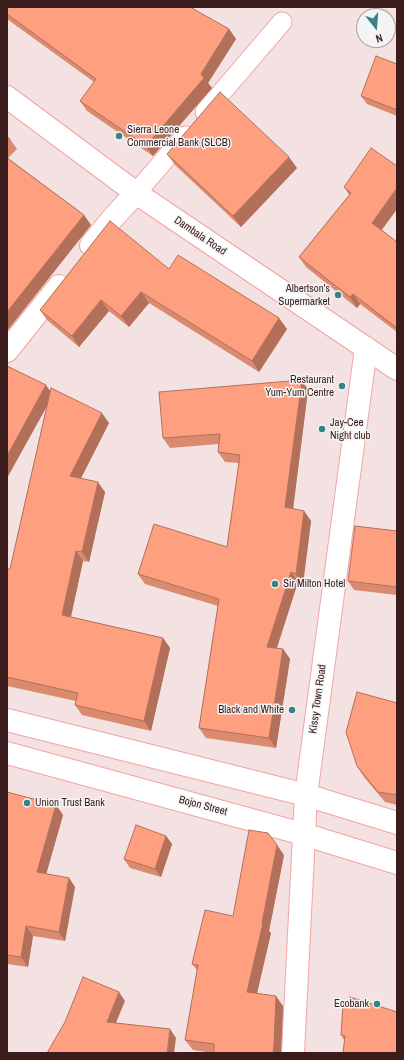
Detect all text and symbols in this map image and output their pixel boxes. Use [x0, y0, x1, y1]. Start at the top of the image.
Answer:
north arrow [356, 8, 396, 48]
text: N [374, 31, 384, 46]
place label: Sierra Leone Commercial Bank (SLCB) [127, 123, 231, 149]
marker: Sierra Leone Commercial Bank (SLCB) [114, 131, 124, 141]
street label: Dambala Road [171, 214, 229, 258]
place label: Albertson's Supermarket [278, 282, 330, 308]
marker: Albertson's Supermarket [333, 290, 343, 300]
place label: Restaurant Yum-Yum Centre [265, 373, 334, 399]
marker: Restaurant Yum-Yum Centre [337, 381, 347, 391]
place label: Jay-Cee Night club [330, 416, 371, 442]
marker: Jay-Cee Night club [317, 424, 327, 434]
place label: Sir Milton Hotel [283, 577, 345, 591]
marker: Sir Milton Hotel [270, 579, 280, 589]
street label: Kissy Town Road [307, 664, 329, 734]
place label: Black and White [218, 703, 284, 717]
marker: Black and White [287, 705, 297, 715]
street label: Bojon Street [177, 793, 229, 819]
place label: Union Trust Bank [35, 796, 105, 810]
marker: Union Trust Bank [22, 798, 32, 808]
place label: Ecobank [334, 997, 369, 1011]
marker: Ecobank [372, 999, 382, 1009]

